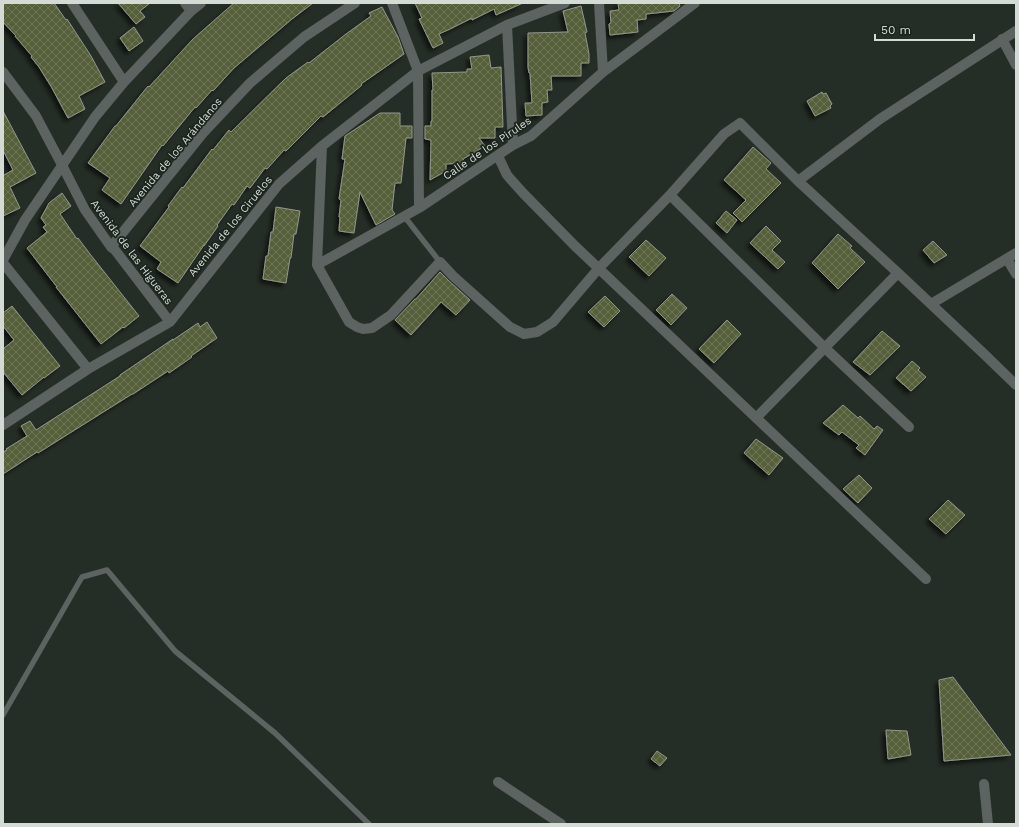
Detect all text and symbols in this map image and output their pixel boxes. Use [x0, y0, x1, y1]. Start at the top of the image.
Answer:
scale bar [875, 16, 974, 42]
text: 50 m [881, 23, 911, 37]
street label: Avenida de los Arándanos [126, 95, 225, 209]
street label: Calle de los Pirules [441, 114, 534, 183]
street label: Avenida de los Ciruelos [186, 173, 275, 279]
street label: Avenida de las Higueras [88, 197, 175, 307]

